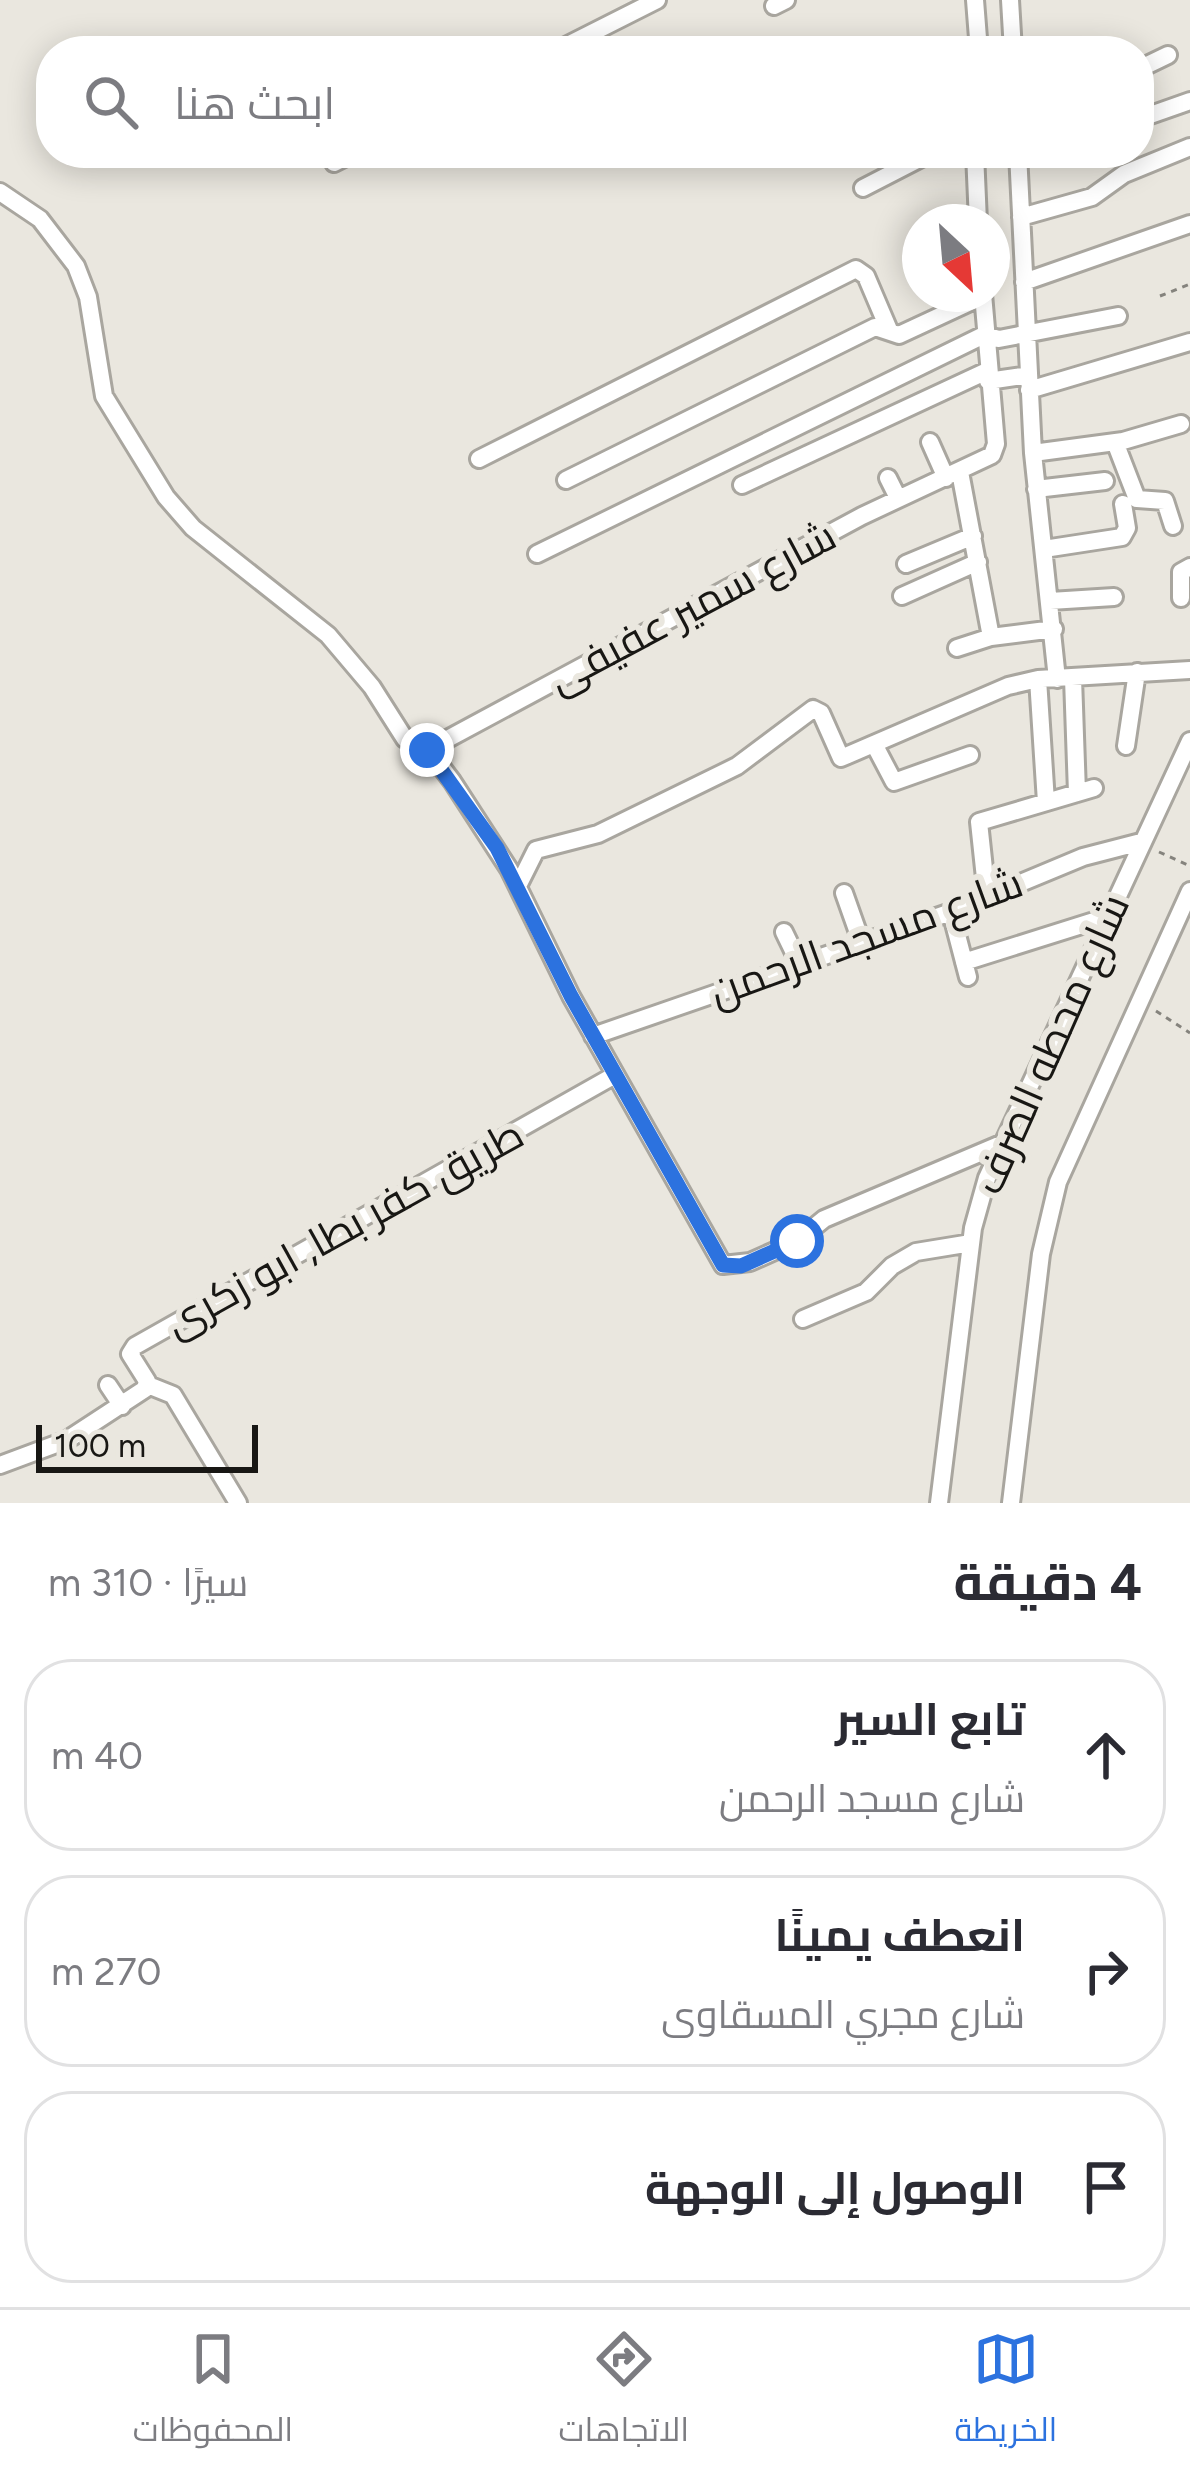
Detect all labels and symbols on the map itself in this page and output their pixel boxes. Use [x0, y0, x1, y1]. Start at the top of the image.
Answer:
north arrow [902, 204, 1010, 312]
street label: شارع سمير عفيفى [540, 510, 845, 706]
route end [400, 723, 454, 777]
street label: شارع مسجد الرحمن [702, 857, 1030, 1019]
street label: شارع محطه الصرف [962, 886, 1142, 1203]
street label: طريق كفر بطا, ابو زكرى [156, 1108, 532, 1348]
route start [770, 1214, 824, 1268]
scale bar [36, 1419, 258, 1472]

